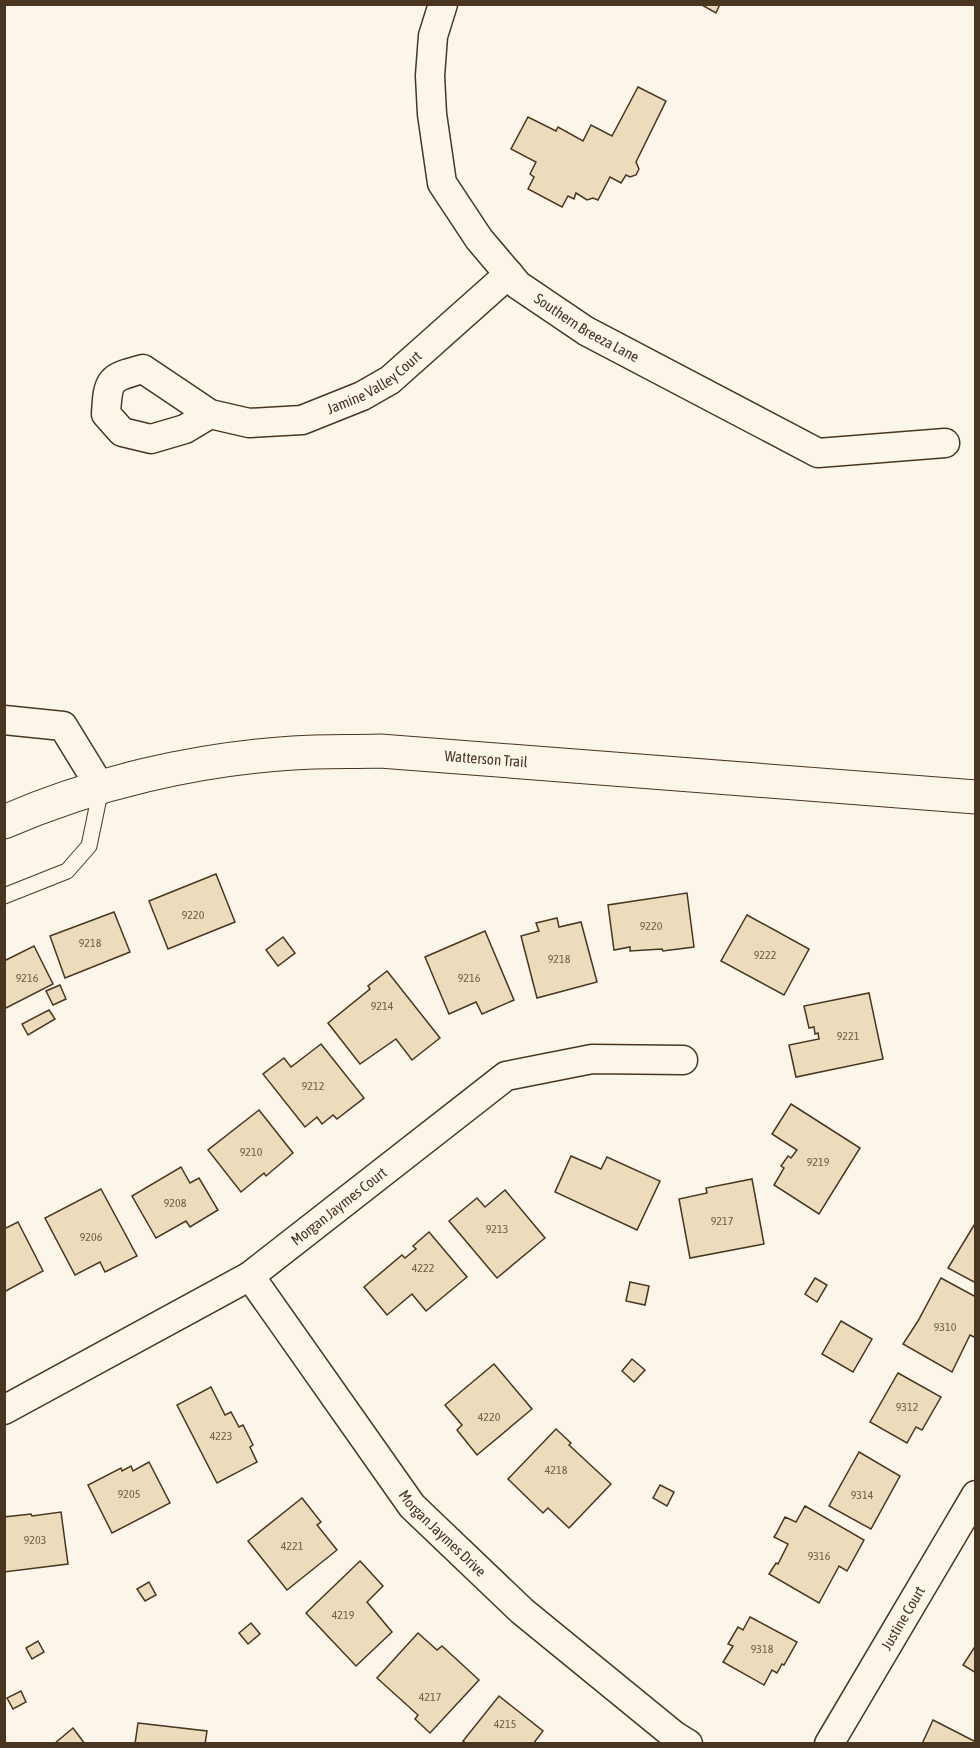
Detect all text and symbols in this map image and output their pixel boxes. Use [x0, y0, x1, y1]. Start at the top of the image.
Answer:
street label: Southern Breeza Lane [531, 290, 642, 365]
street label: Jamine Valley Court [324, 347, 425, 417]
street label: Watterson Trail [444, 747, 528, 770]
house number: 9220 [182, 908, 205, 922]
house number: 9220 [640, 919, 663, 933]
house number: 9218 [79, 936, 102, 950]
house number: 9222 [754, 948, 776, 962]
house number: 9218 [548, 952, 571, 966]
house number: 9216 [16, 971, 39, 985]
house number: 9216 [458, 971, 481, 985]
house number: 9214 [371, 999, 394, 1013]
house number: 9221 [837, 1029, 860, 1043]
house number: 9212 [302, 1079, 324, 1093]
house number: 9210 [240, 1145, 263, 1159]
house number: 9219 [807, 1155, 830, 1169]
street label: Morgan Jaymes Court [288, 1164, 390, 1249]
house number: 9208 [164, 1196, 187, 1210]
house number: 9217 [711, 1214, 734, 1228]
house number: 9213 [486, 1222, 508, 1236]
house number: 9206 [80, 1230, 103, 1244]
house number: 4222 [412, 1261, 434, 1275]
house number: 9310 [934, 1320, 957, 1334]
house number: 9312 [896, 1400, 918, 1414]
house number: 4220 [478, 1410, 501, 1424]
house number: 4223 [210, 1429, 232, 1443]
house number: 4218 [545, 1463, 568, 1477]
house number: 9205 [118, 1487, 140, 1501]
street label: Morgan Jaymes Drive [396, 1487, 490, 1580]
house number: 9314 [851, 1488, 874, 1502]
house number: 9203 [24, 1533, 46, 1547]
house number: 4221 [281, 1539, 304, 1553]
house number: 9316 [808, 1549, 831, 1563]
street label: Justine Court [877, 1583, 928, 1653]
house number: 4219 [332, 1608, 355, 1622]
house number: 9318 [751, 1642, 774, 1656]
house number: 4217 [419, 1690, 442, 1704]
house number: 4215 [494, 1717, 516, 1731]

